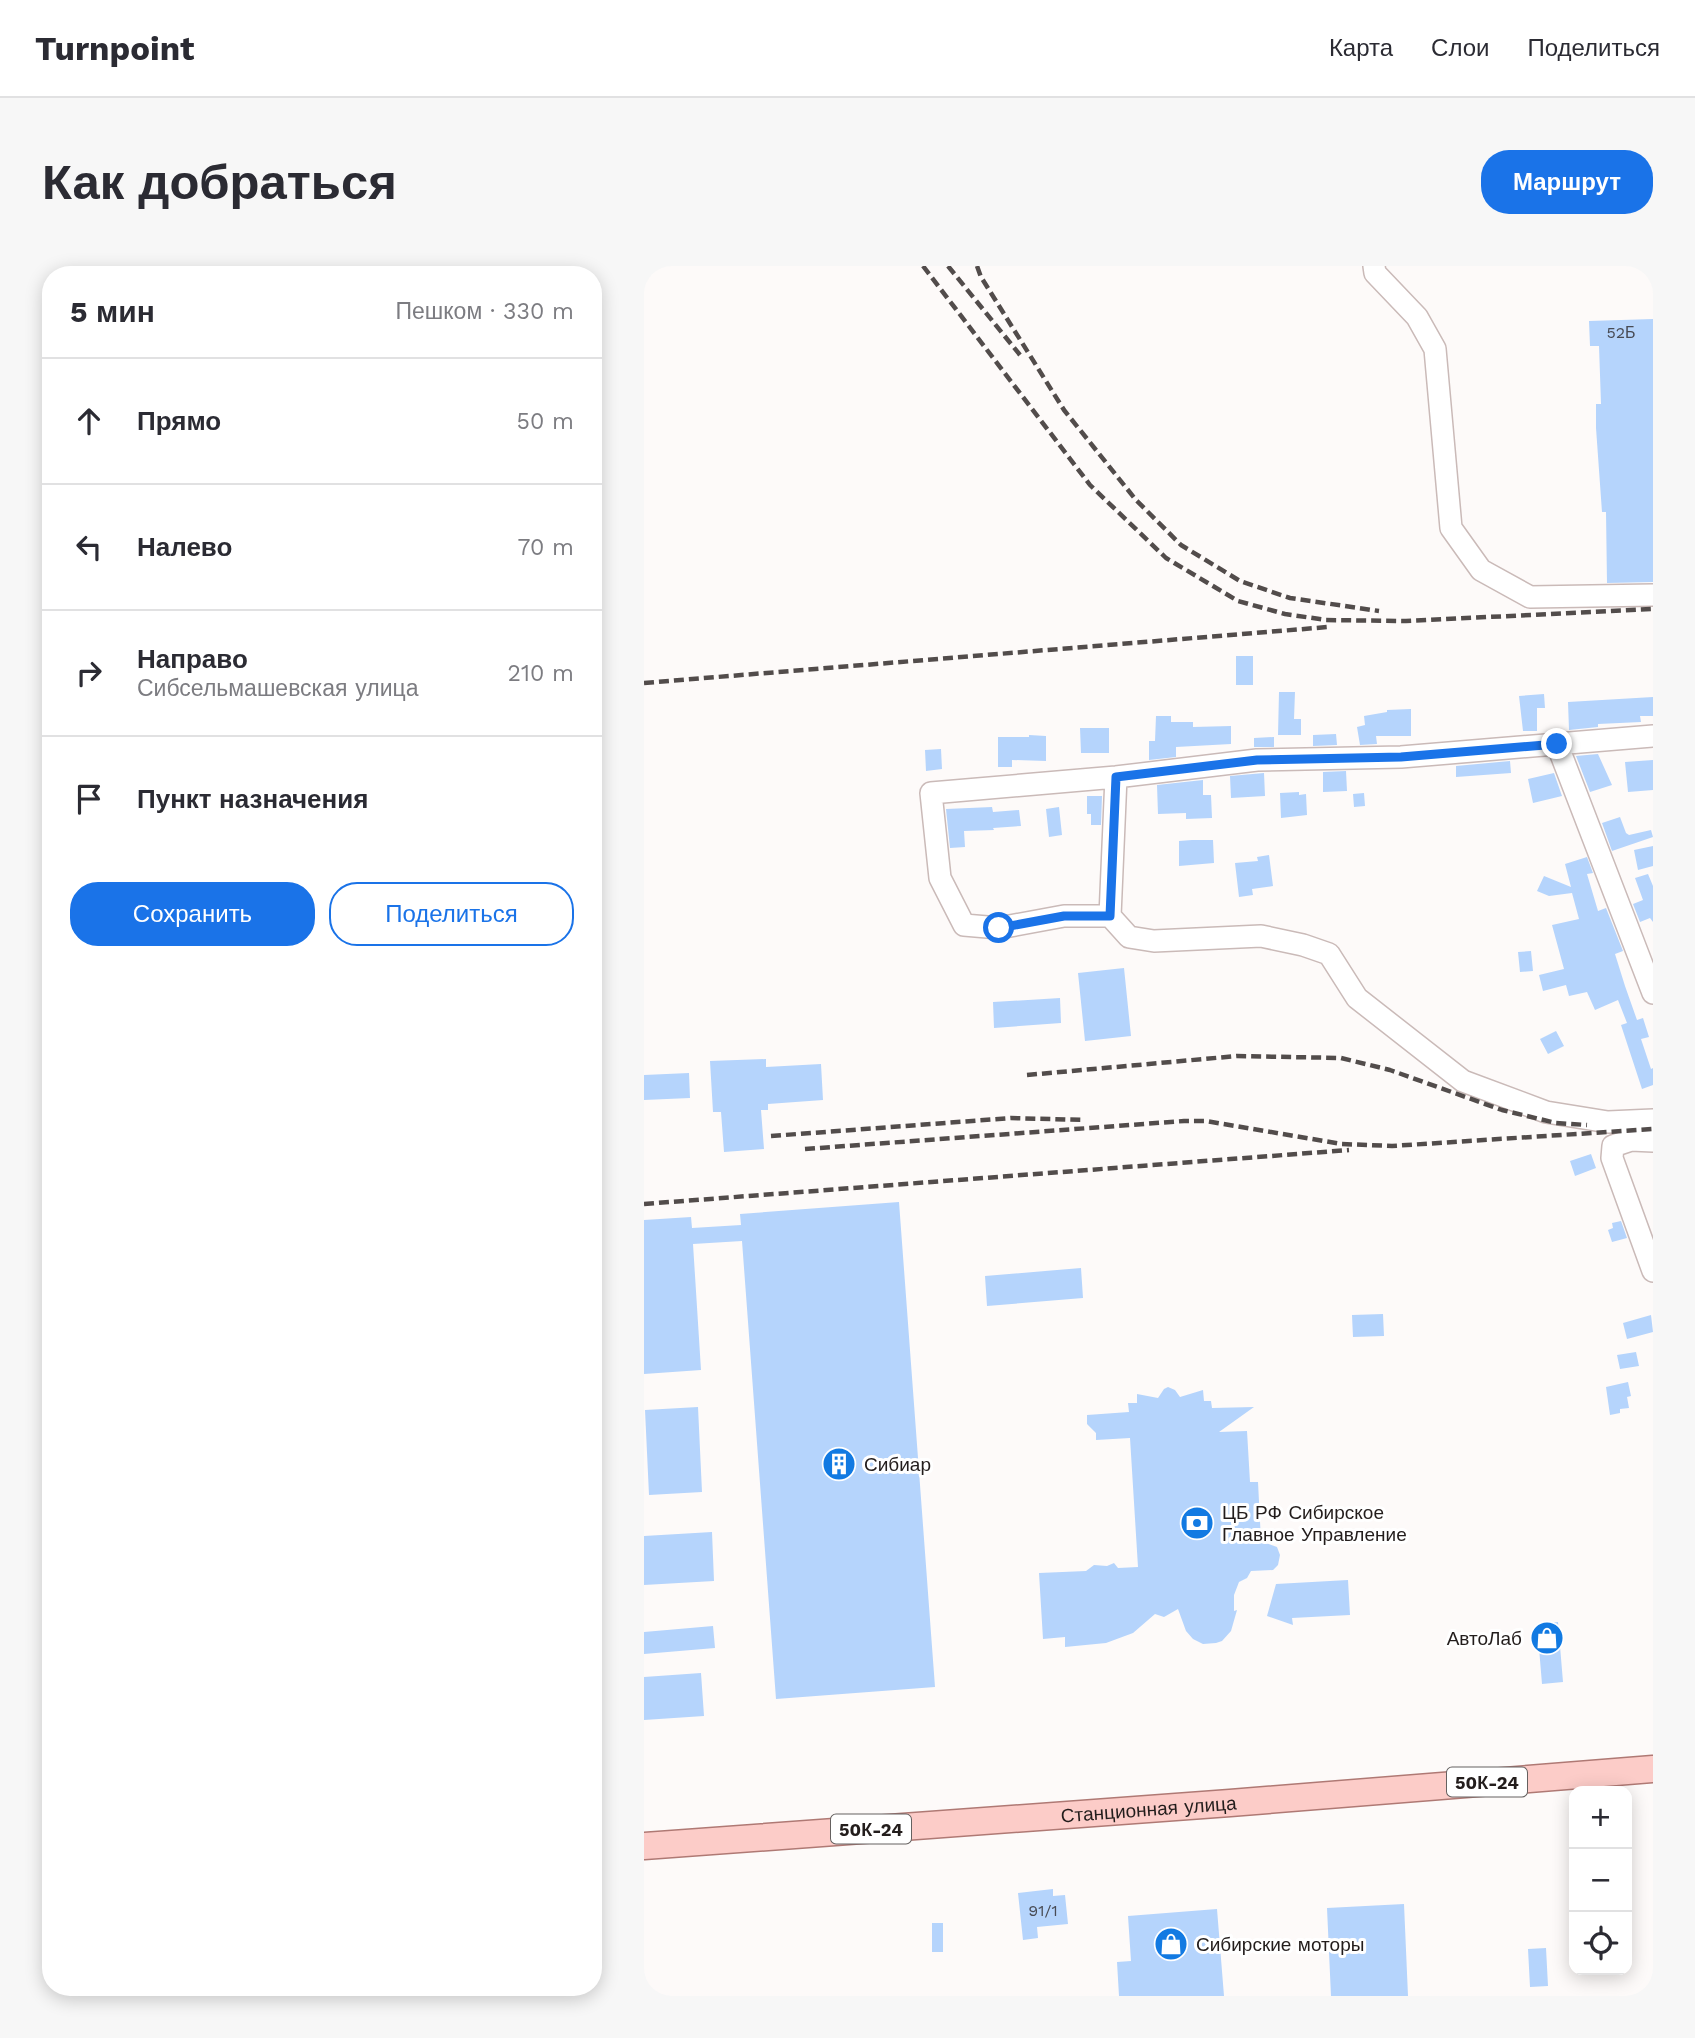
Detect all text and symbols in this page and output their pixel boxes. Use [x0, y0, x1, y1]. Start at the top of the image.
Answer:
text: Turnpoint [35, 29, 194, 68]
text: Карта [1329, 34, 1393, 62]
text: Слои [1431, 34, 1489, 62]
text: Поделиться [1527, 34, 1660, 62]
button: Маршрут [1481, 150, 1653, 214]
text: Как добраться [42, 153, 397, 211]
text: 5 мин [70, 294, 155, 329]
text: Пешком · 330 m [396, 298, 574, 325]
house number: 52Б [1606, 323, 1636, 342]
icon: ahead [70, 402, 108, 440]
text: Прямо [137, 406, 221, 436]
text: 50 m [517, 408, 574, 435]
icon: left [70, 528, 108, 566]
text: Налево [137, 532, 232, 562]
text: 70 m [517, 534, 574, 561]
text: Направо [137, 644, 248, 674]
icon: right [70, 654, 108, 692]
text: 210 m [508, 660, 574, 687]
text: Сибсельмашевская улица [137, 675, 419, 702]
route end [1541, 728, 1572, 759]
icon: arrive [70, 780, 108, 818]
text: Пункт назначения [137, 784, 368, 814]
button: Сохранить [70, 882, 315, 946]
button: Поделиться [329, 882, 574, 946]
route start [983, 912, 1014, 943]
building icon: Сибиар [820, 1445, 858, 1483]
place label: Сибиар [864, 1453, 931, 1476]
place label: ЦБ РФ Сибирское Главное Управление [1222, 1501, 1407, 1546]
bank icon: ЦБ РФ Сибирское Главное Управление [1178, 1504, 1216, 1542]
shop icon: АвтоЛаб [1528, 1619, 1566, 1657]
place label: АвтоЛаб [1447, 1627, 1522, 1650]
road number: 50К-24 [1447, 1768, 1527, 1797]
map controls [1569, 1786, 1632, 1975]
button: + [1569, 1786, 1632, 1849]
street label: Станционная улица [1060, 1791, 1238, 1827]
road number: 50К-24 [831, 1814, 911, 1844]
button: − [1569, 1849, 1632, 1912]
house number: 91/1 [1028, 1901, 1058, 1920]
button: locate [1569, 1912, 1632, 1975]
shop icon: Сибирские моторы [1152, 1925, 1190, 1963]
place label: Сибирские моторы [1196, 1933, 1364, 1956]

